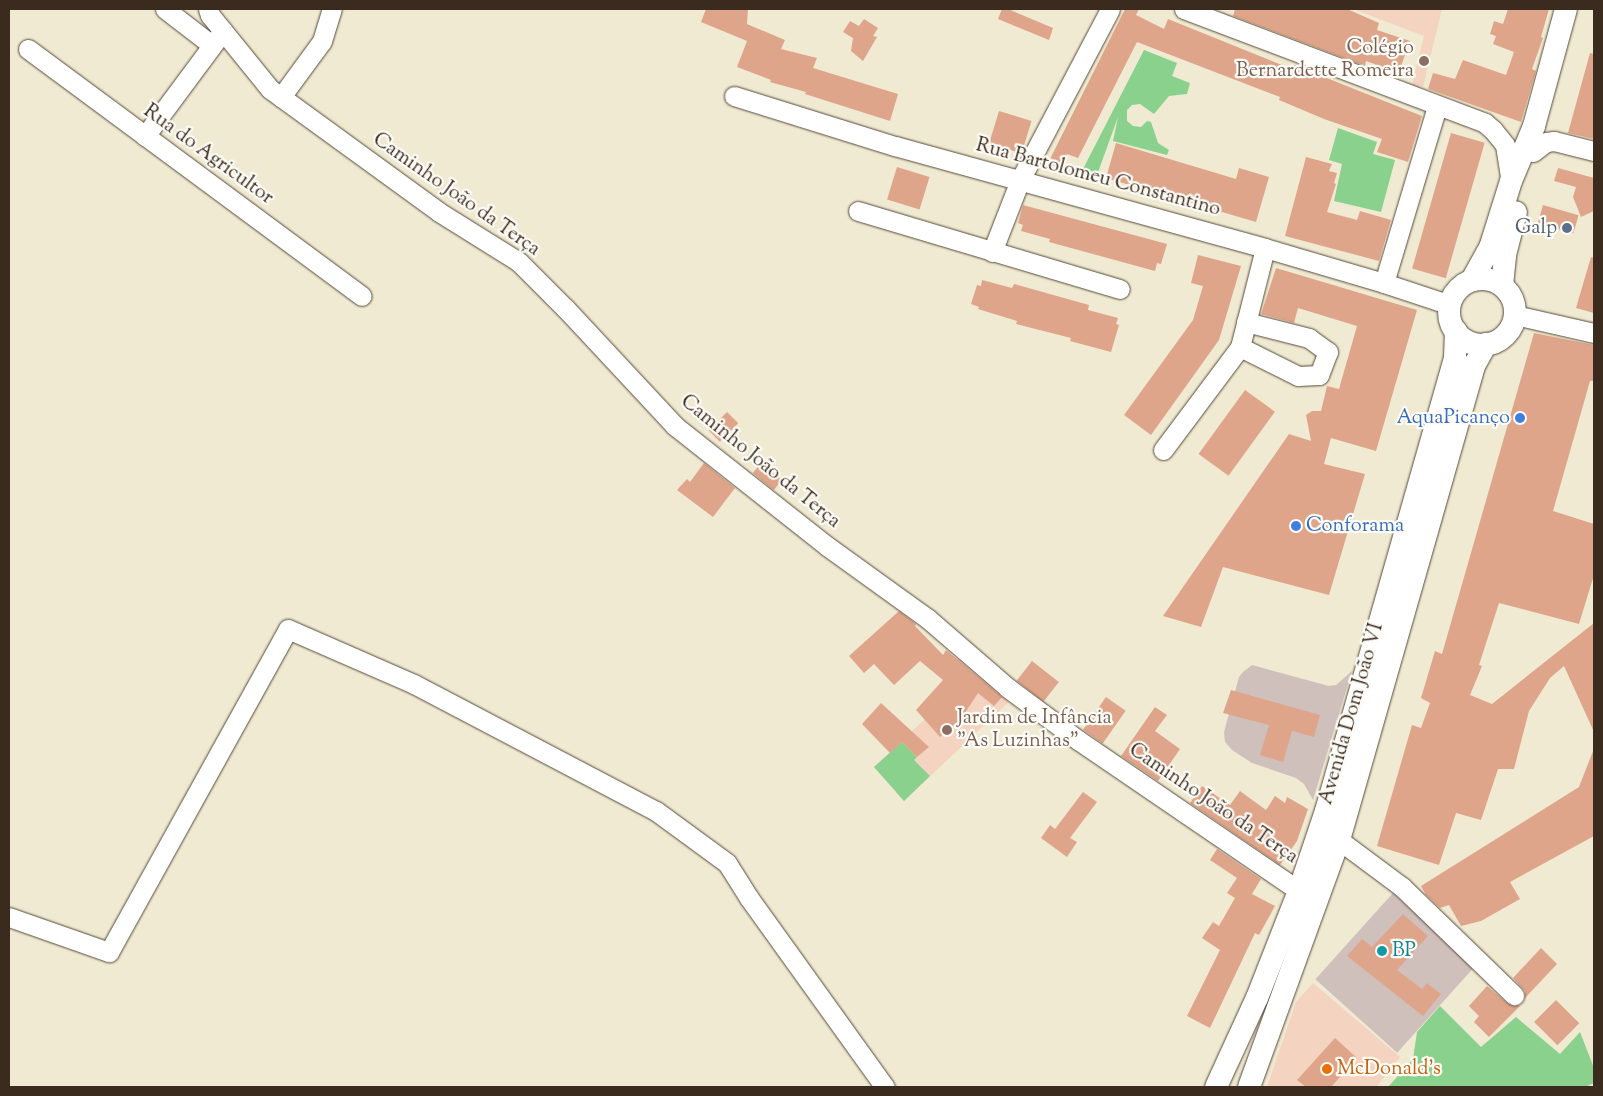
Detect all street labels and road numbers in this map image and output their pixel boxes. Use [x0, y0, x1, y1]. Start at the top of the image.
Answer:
street label: Rua do Agricultor [138, 100, 278, 210]
street label: Caminho João da Terça [368, 128, 544, 262]
street label: Rua Bartolomeu Constantino [973, 134, 1223, 222]
street label: Caminho João da Terça [675, 390, 845, 534]
street label: Avenida Dom João VI [1315, 620, 1389, 808]
street label: Caminho João da Terça [1124, 738, 1302, 870]

